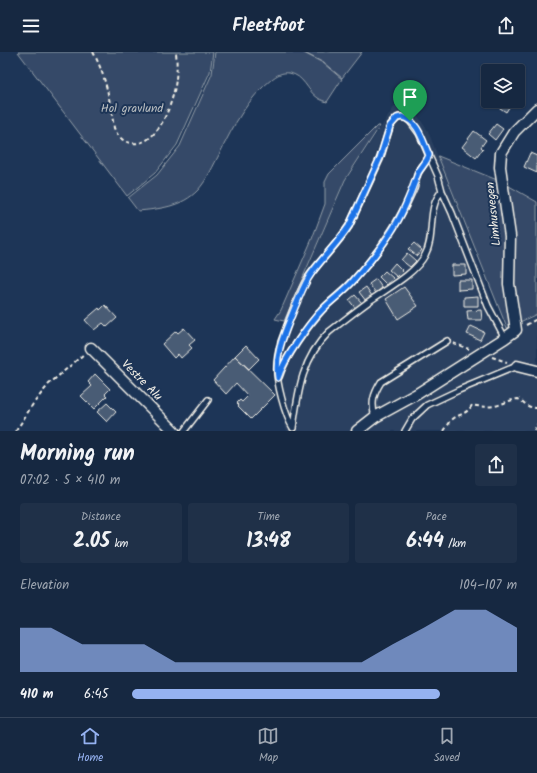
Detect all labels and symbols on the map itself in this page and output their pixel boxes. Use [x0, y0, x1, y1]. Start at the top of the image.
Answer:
pin [393, 80, 427, 121]
park label: Hol gravlund [101, 99, 164, 118]
street label: Limhusvegen [481, 181, 506, 247]
street label: Vestre Alu [117, 355, 167, 406]

